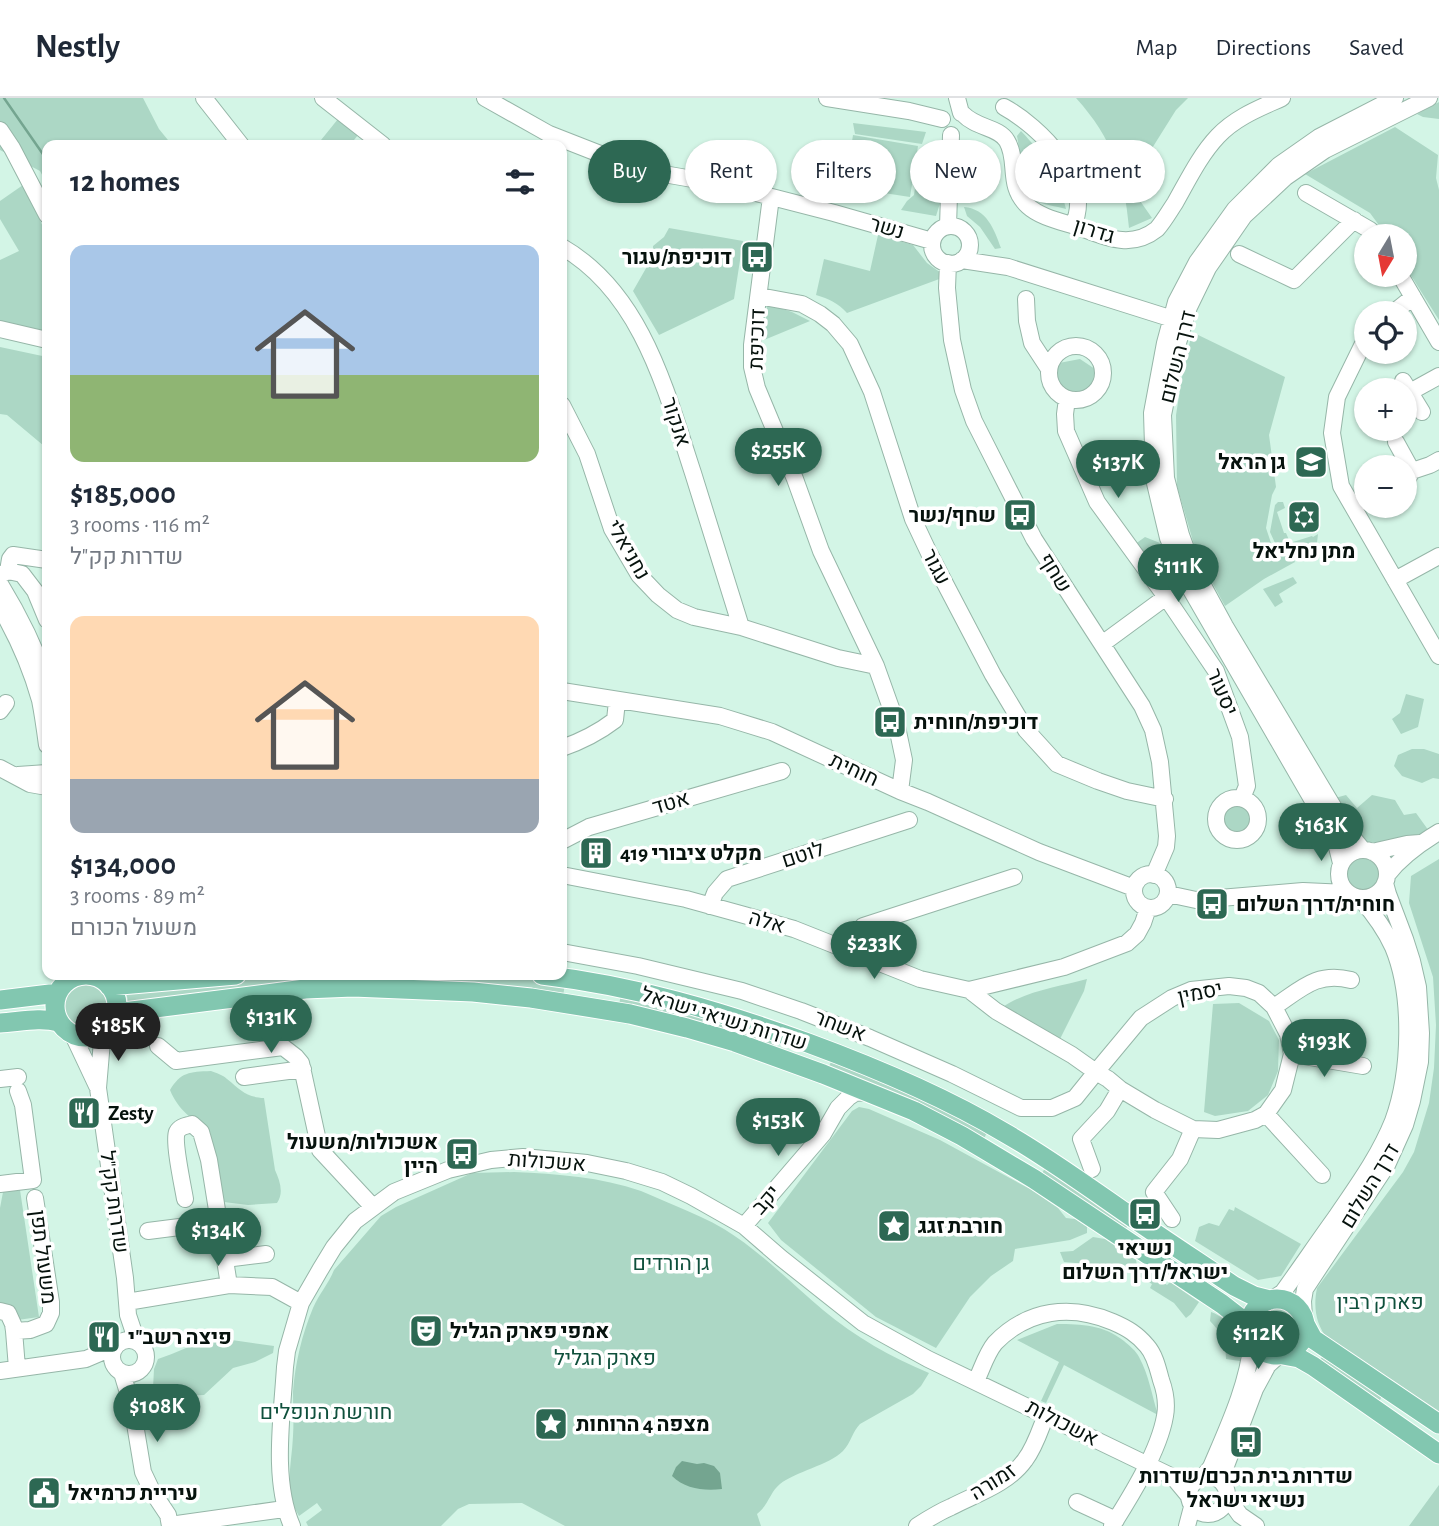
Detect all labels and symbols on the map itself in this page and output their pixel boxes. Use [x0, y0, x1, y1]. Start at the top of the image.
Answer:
street label: נשר [867, 213, 907, 243]
street label: גדרון [1071, 215, 1117, 247]
north arrow [1354, 224, 1418, 287]
bus stop icon: דוכיפת/עגור [738, 238, 776, 276]
place label: דוכיפת/עגור [622, 247, 732, 268]
street label: דוכיפת [745, 308, 769, 370]
street label: דרך השלום [1156, 309, 1200, 405]
street label: אנקור [658, 395, 694, 449]
pin: $255K [729, 428, 827, 488]
pin: $137K [1069, 440, 1167, 500]
school or university icon: גן הראל [1292, 443, 1330, 481]
place label: גן הראל [1218, 452, 1286, 473]
bus stop icon: שחף/נשר [1001, 496, 1039, 534]
synagogue icon: מתן נחליאל [1285, 498, 1323, 536]
place label: שחף/נשר [909, 505, 996, 526]
street label: נחניאלי [603, 517, 653, 583]
place label: מתן נחליאל [1253, 541, 1355, 562]
pin: $111K [1129, 545, 1227, 604]
street label: עגור [918, 546, 954, 588]
street label: שחף [1035, 550, 1075, 596]
street label: יסעור [1203, 666, 1241, 718]
bus stop icon: דוכיפת/חוחית [871, 703, 909, 741]
place label: דוכיפת/חוחית [914, 712, 1039, 733]
street label: חוחית [826, 750, 882, 790]
street label: אטד [650, 788, 692, 818]
pin: $163K [1272, 804, 1370, 863]
building icon: מקלט ציבורי 419 [577, 834, 615, 872]
street label: לוטם [779, 838, 827, 872]
place label: מקלט ציבורי 419 [620, 843, 762, 864]
bus stop icon: חוחית/דרך השלום [1193, 885, 1231, 923]
place label: חוחית/דרך השלום [1236, 894, 1395, 915]
street label: אלה [747, 907, 787, 937]
pin: $233K [825, 922, 923, 981]
street label: יסמין [1176, 978, 1224, 1008]
street label: שדרות נשיאי ישראל [639, 984, 809, 1054]
pin: $131K [222, 996, 320, 1055]
pin: $185K [69, 1004, 167, 1063]
street label: אשחר [811, 1007, 869, 1045]
pin: $193K [1275, 1020, 1373, 1079]
restaurant icon: Zesty [65, 1094, 103, 1132]
pin: $153K [729, 1098, 827, 1158]
place label: Zesty [108, 1103, 154, 1124]
place label: אשכולות/משעול היין [287, 1132, 438, 1177]
bus stop icon: אשכולות/משעול היין [443, 1135, 481, 1173]
street label: דרך השלום [1337, 1140, 1403, 1232]
street label: שדרות קק"ל [96, 1149, 132, 1255]
street label: אשכולות [507, 1149, 587, 1175]
street label: יקב [748, 1182, 784, 1218]
bus stop icon: נשיאי ישראל/דרך השלום [1126, 1195, 1164, 1233]
place icon: חורבת זגג [875, 1207, 913, 1245]
pin: $134K [169, 1208, 267, 1268]
street label: משעול תפן [27, 1209, 59, 1305]
place label: חורבת זגג [918, 1216, 1003, 1237]
place label: נשיאי ישראל/דרך השלום [1062, 1238, 1228, 1283]
park label: גן הורדים [632, 1253, 710, 1274]
park label: פארק רבין [1336, 1292, 1424, 1313]
theatre icon: אמפי פארק הגליל [407, 1312, 445, 1350]
pin: $112K [1209, 1312, 1307, 1371]
restaurant icon: פיצה רשב"י [85, 1318, 123, 1356]
place label: אמפי פארק הגליל [450, 1321, 609, 1342]
place label: פיצה רשב"י [128, 1327, 232, 1348]
park label: פארק הגליל [554, 1348, 656, 1369]
pin: $108K [108, 1384, 206, 1444]
street label: אשכולות [1023, 1396, 1101, 1450]
park label: חורשת הנופלים [260, 1402, 392, 1423]
place icon: מצפה 4 הרוחות [532, 1405, 570, 1443]
place label: מצפה 4 הרוחות [576, 1414, 710, 1435]
bus stop icon: שדרות בית הכרם/שדרות נשיאי ישראל [1227, 1423, 1265, 1461]
street label: זמורה [966, 1460, 1020, 1504]
place label: שדרות בית הכרם/שדרות נשיאי ישראל [1139, 1466, 1353, 1511]
public building icon: עיריית כרמיאל [25, 1474, 63, 1512]
place label: עיריית כרמיאל [68, 1483, 198, 1504]

